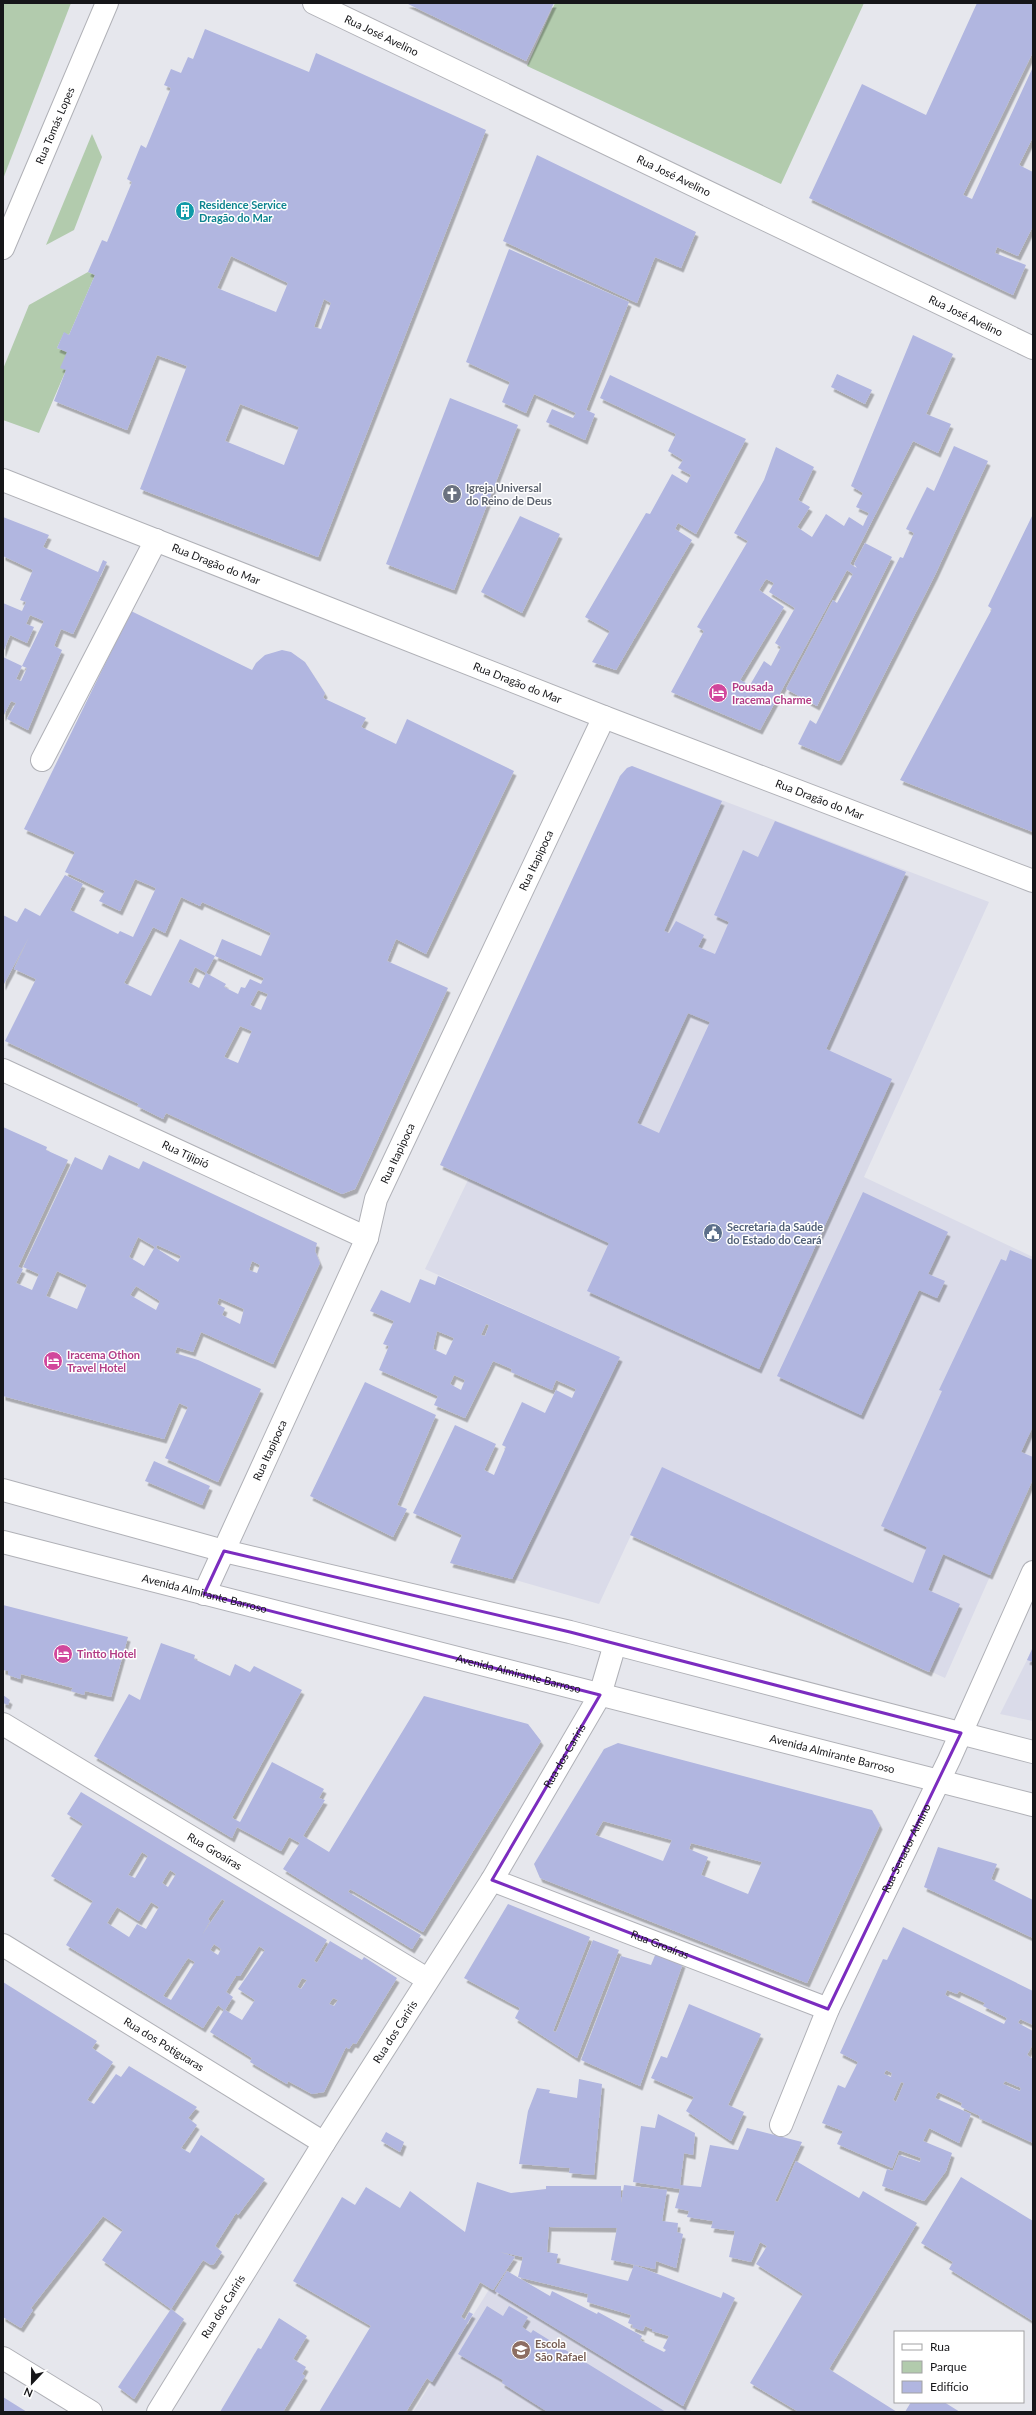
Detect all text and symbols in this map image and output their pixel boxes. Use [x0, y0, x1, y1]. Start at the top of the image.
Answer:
street label: Rua José Avelino [343, 12, 421, 58]
street label: Rua Tomás Lopes [32, 85, 77, 166]
street label: Rua José Avelino [635, 152, 713, 198]
place label: Residence Service Dragão do Mar [199, 198, 287, 224]
building icon: Residence Service Dragão do Mar [174, 200, 196, 222]
street label: Rua José Avelino [927, 292, 1005, 339]
place label: Igreja Universal do Reino de Deus [466, 481, 552, 507]
church icon: Igreja Universal do Reino de Deus [441, 483, 463, 505]
street label: Rua Dragão do Mar [170, 540, 262, 587]
street label: Rua Dragão do Mar [472, 659, 564, 706]
place label: Pousada Iracema Charme [732, 680, 812, 706]
hotel icon: Pousada Iracema Charme [707, 682, 729, 704]
street label: Rua Dragão do Mar [774, 776, 866, 822]
street label: Rua Itapipoca [516, 828, 556, 893]
street label: Rua Itapipoca [377, 1121, 417, 1186]
street label: Rua Tijipió [160, 1137, 211, 1170]
place label: Secretaria da Saúde do Estado do Ceará [727, 1220, 823, 1246]
public building icon: Secretaria da Saúde do Estado do Ceará [702, 1222, 724, 1244]
place label: Iracema Othon Travel Hotel [67, 1348, 140, 1374]
hotel icon: Iracema Othon Travel Hotel [42, 1350, 64, 1372]
street label: Rua Itapipoca [250, 1418, 289, 1483]
street label: Avenida Almirante Barroso [141, 1571, 269, 1615]
hotel icon: Tintto Hotel [52, 1643, 74, 1665]
place label: Tintto Hotel [77, 1647, 137, 1660]
street label: Avenida Almirante Barroso [455, 1651, 582, 1695]
street label: Rua dos Cariris [540, 1721, 588, 1790]
street label: Avenida Almirante Barroso [769, 1731, 896, 1775]
street label: Rua Senador Almino [879, 1801, 933, 1895]
street label: Rua Groaíras [185, 1829, 245, 1872]
street label: Rua Groaíras [629, 1927, 691, 1961]
street label: Rua dos Cariris [370, 1998, 420, 2065]
street label: Rua dos Potiguaras [122, 2014, 207, 2074]
street label: Rua dos Cariris [198, 2272, 247, 2340]
legend [894, 2331, 1024, 2403]
place label: Escola São Rafael [535, 2337, 586, 2363]
school or university icon: Escola São Rafael [510, 2339, 532, 2361]
text: Rua [930, 2339, 950, 2354]
text: Parque [930, 2359, 967, 2374]
north arrow [12, 2363, 52, 2403]
text: Edifício [930, 2379, 969, 2394]
text: N [22, 2385, 34, 2400]

